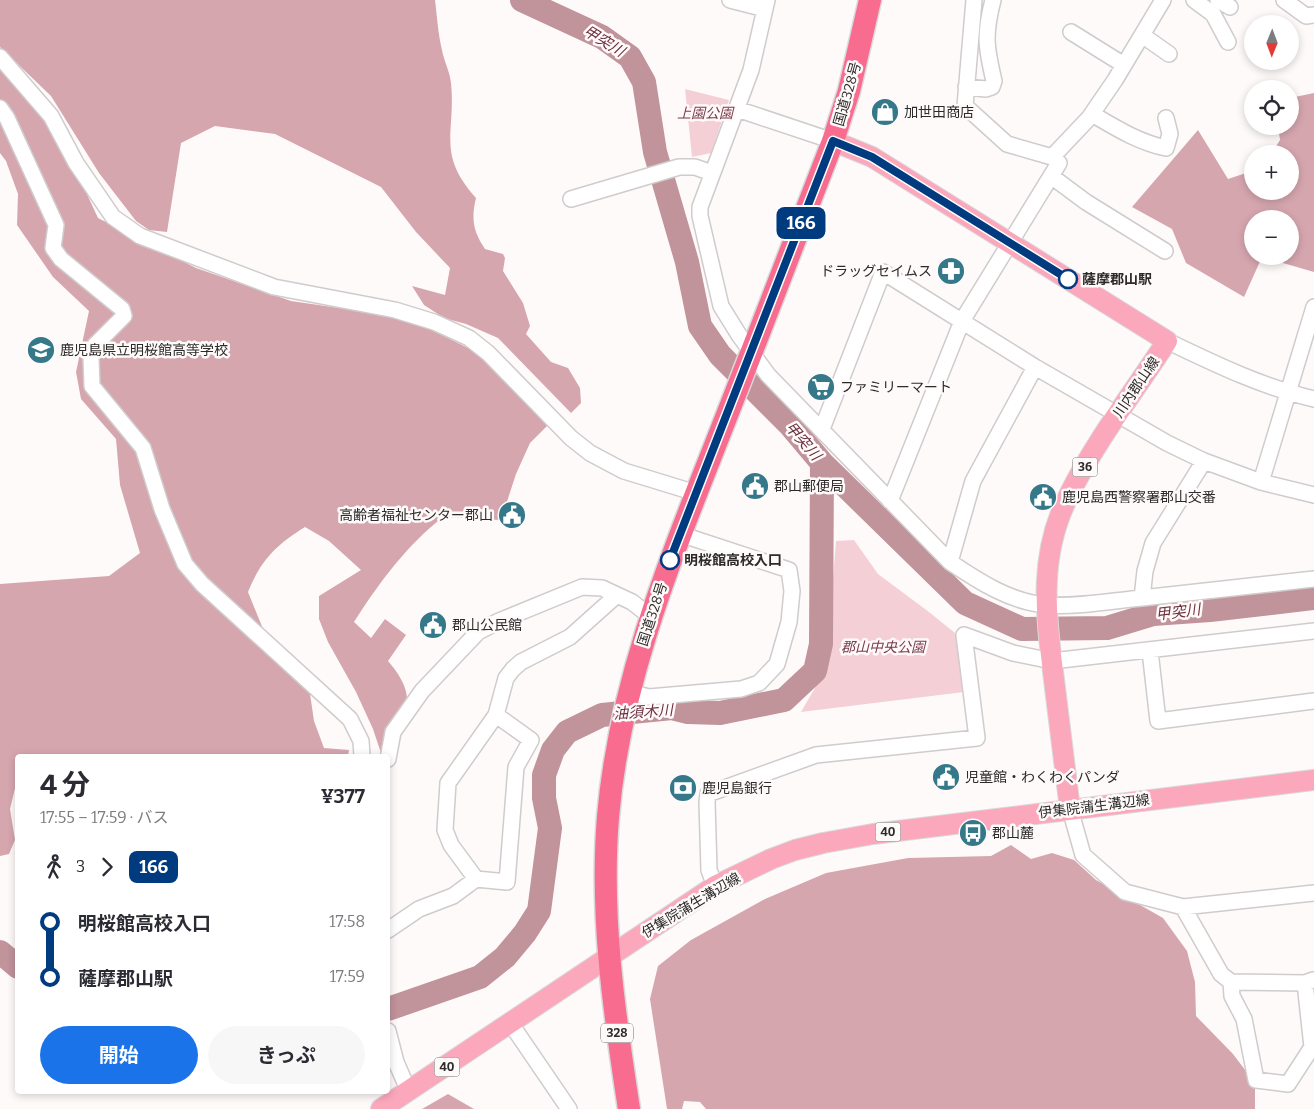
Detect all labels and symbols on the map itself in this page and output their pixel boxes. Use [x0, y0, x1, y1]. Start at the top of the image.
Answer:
north arrow [1244, 15, 1299, 70]
water label: 甲突川 [580, 22, 630, 61]
street label: 国道328号 [830, 60, 865, 128]
shop icon: 加世田商店 [870, 97, 900, 127]
place label: 加世田商店 [904, 104, 974, 121]
park label: 上園公園 [677, 105, 735, 122]
line badge: 166 [772, 207, 830, 239]
pharmacy icon: ドラッグセイムス [936, 256, 966, 286]
place label: ドラッグセイムス [820, 263, 932, 280]
marker: 薩摩郡山駅 [1058, 269, 1078, 289]
place label: 薩摩郡山駅 [1082, 271, 1152, 288]
school or university icon: 鹿児島県立明桜館高等学校 [26, 335, 56, 365]
place label: 鹿児島県立明桜館高等学校 [60, 342, 228, 359]
street label: 川内郡山線 [1110, 354, 1163, 421]
supermarket icon: ファミリーマート [806, 372, 836, 402]
place label: ファミリーマート [840, 379, 952, 396]
water label: 甲突川 [781, 418, 826, 465]
road number: 36 [1072, 458, 1098, 477]
public building icon: 郡山郵便局 [740, 471, 770, 501]
place label: 郡山郵便局 [774, 478, 844, 495]
public building icon: 鹿児島西警察署郡山交番 [1028, 482, 1058, 512]
place label: 鹿児島西警察署郡山交番 [1062, 489, 1216, 506]
public building icon: 高齢者福祉センター郡山 [497, 500, 527, 530]
place label: 高齢者福祉センター郡山 [339, 507, 493, 524]
marker: 明桜館高校入口 [660, 550, 680, 570]
place label: 明桜館高校入口 [684, 552, 782, 569]
street label: 国道328号 [634, 580, 671, 648]
water label: 甲突川 [1155, 600, 1203, 624]
public building icon: 郡山公民館 [418, 610, 448, 640]
place label: 郡山公民館 [452, 617, 522, 634]
park label: 郡山中央公園 [841, 639, 927, 656]
water label: 油須木川 [612, 701, 676, 723]
public building icon: 児童館・わくわくパンダ [931, 762, 961, 792]
place label: 児童館・わくわくパンダ [965, 769, 1120, 786]
bank icon: 鹿児島銀行 [668, 773, 698, 803]
place label: 鹿児島銀行 [702, 780, 772, 797]
street label: 伊集院蒲生溝辺線 [1037, 791, 1151, 822]
bus stop icon: 郡山麓 [958, 818, 988, 848]
road number: 40 [876, 822, 900, 842]
place label: 郡山麓 [992, 825, 1034, 842]
street label: 伊集院蒲生溝辺線 [639, 869, 744, 942]
road number: 328 [601, 1024, 633, 1042]
road number: 40 [434, 1058, 460, 1076]

